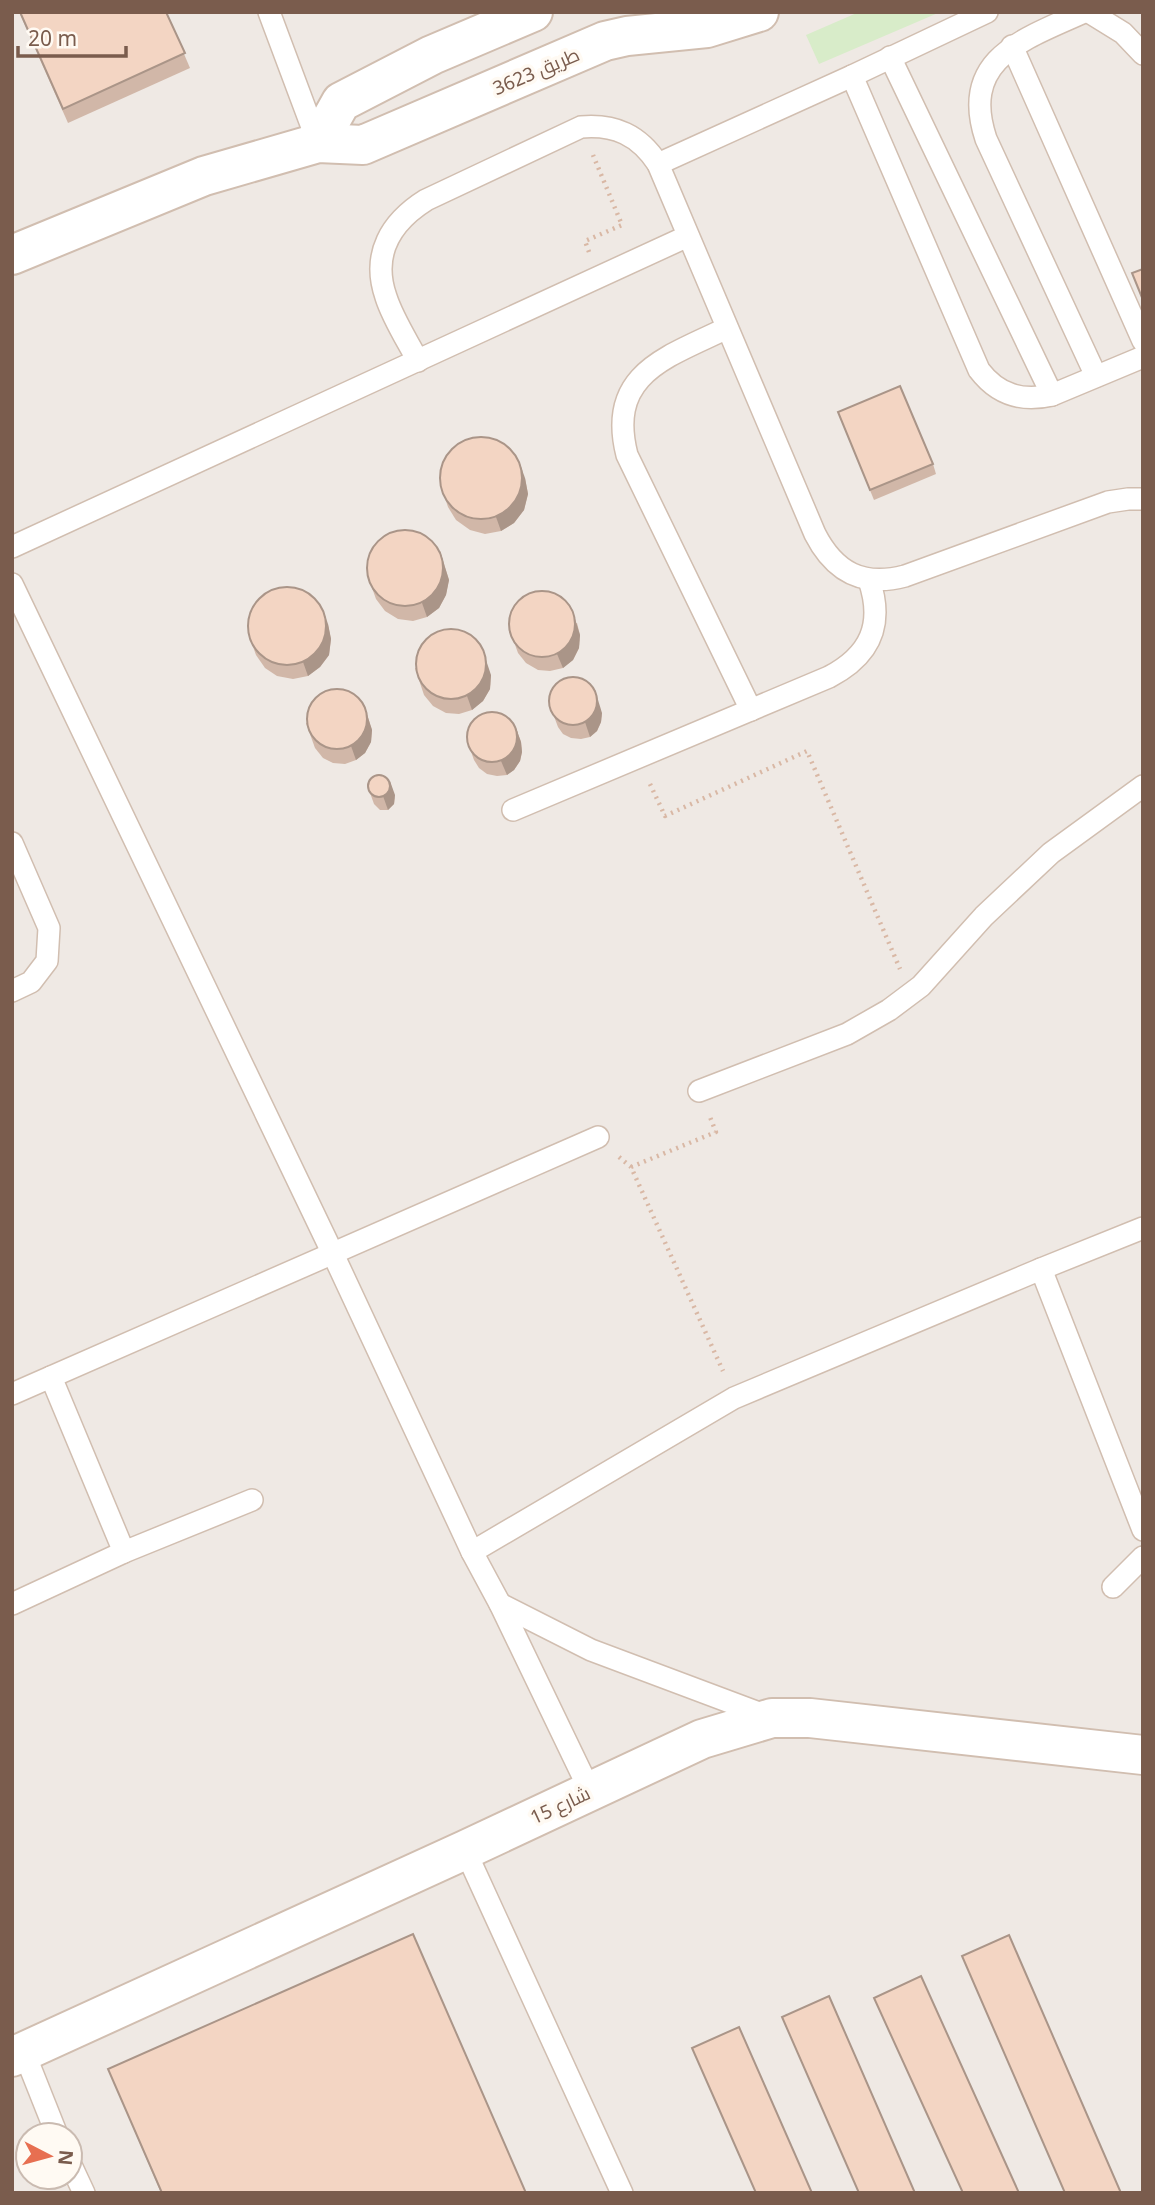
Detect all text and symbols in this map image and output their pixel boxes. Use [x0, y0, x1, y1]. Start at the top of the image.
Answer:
scale bar [18, 14, 126, 58]
text: 20 m [28, 24, 77, 52]
street label: طريق 3623 [489, 41, 583, 101]
street label: شارع 15 [526, 1780, 595, 1831]
north arrow [14, 2121, 84, 2191]
text: N [52, 2149, 80, 2167]

